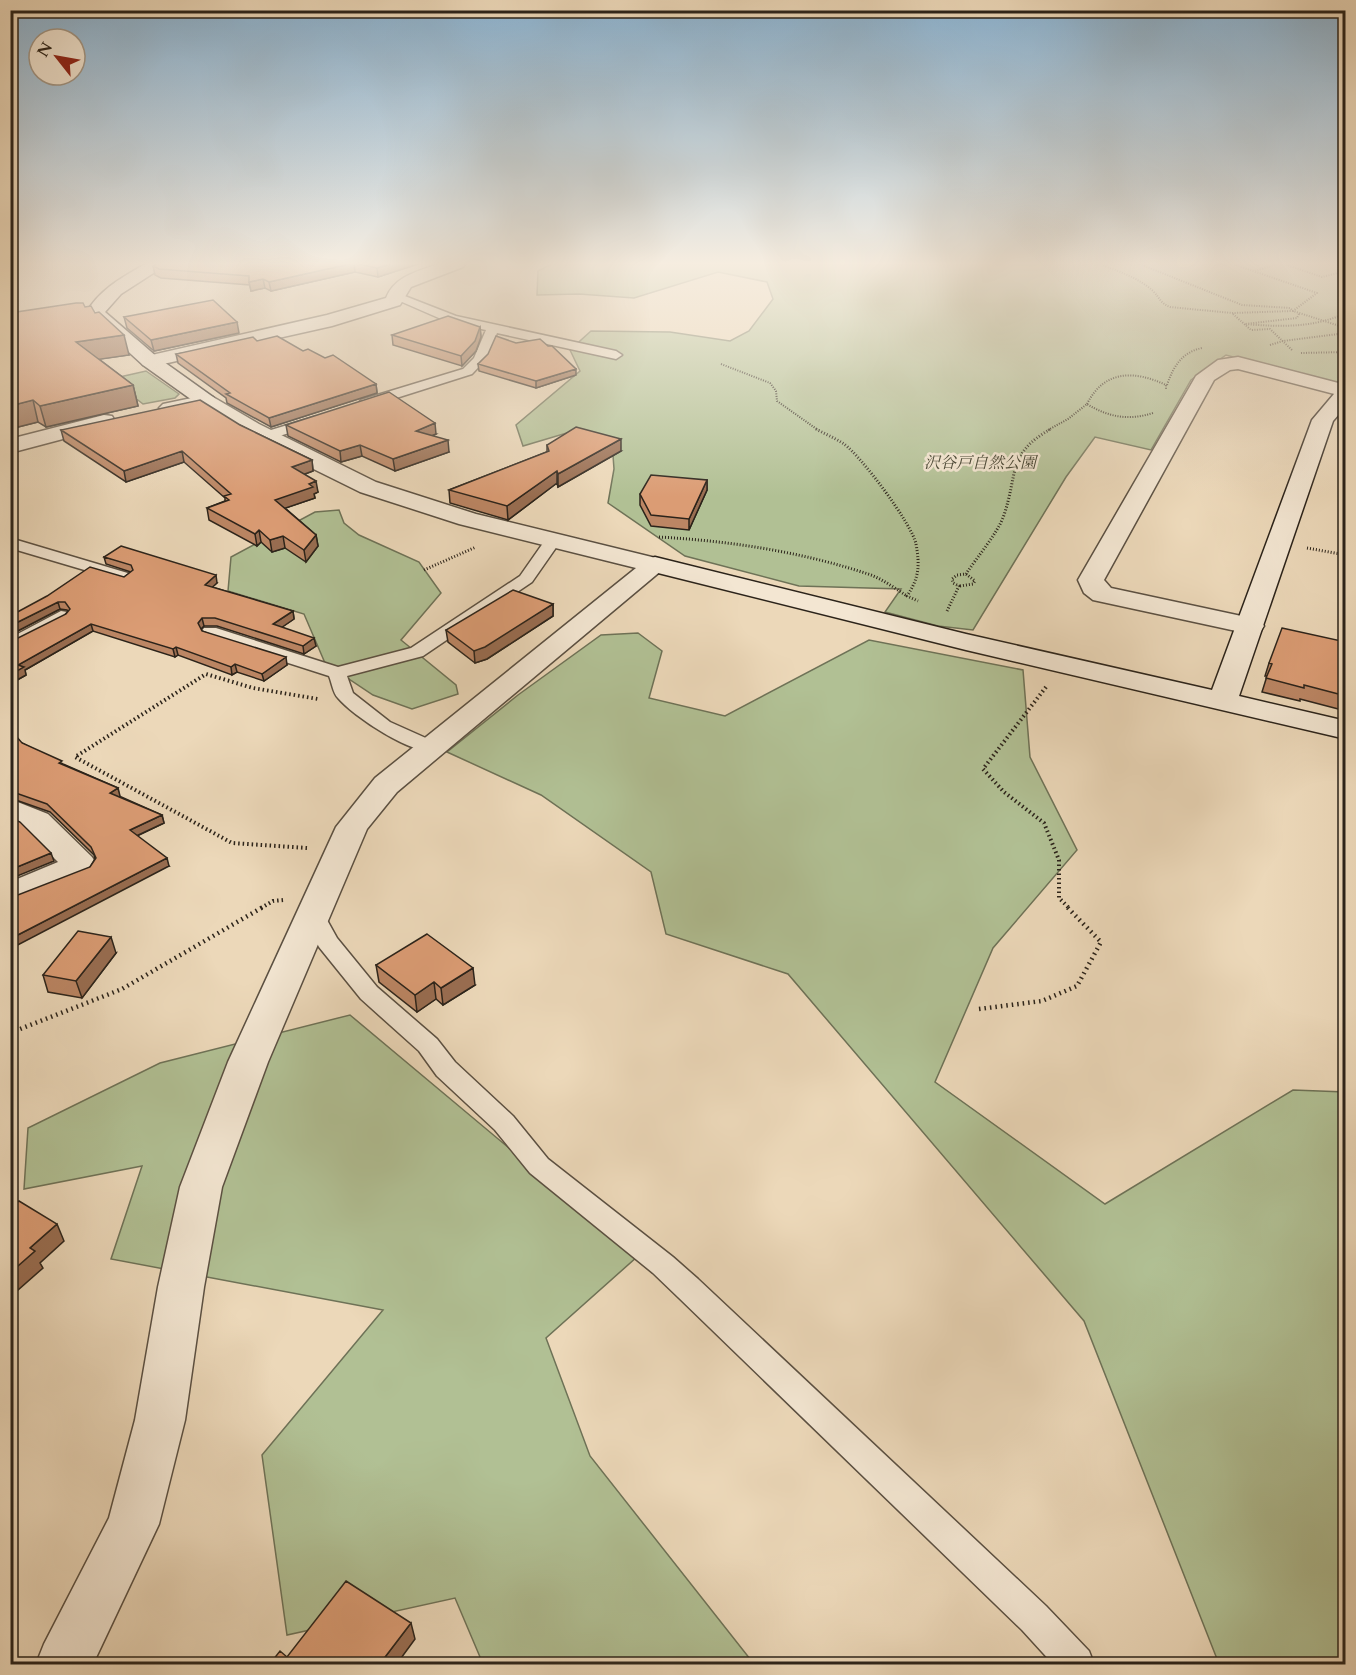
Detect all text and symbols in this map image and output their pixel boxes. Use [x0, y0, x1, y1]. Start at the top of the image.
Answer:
north arrow [27, 27, 87, 87]
text: N [32, 38, 58, 61]
park label: 沢谷戸自然公園 [924, 452, 1039, 474]

